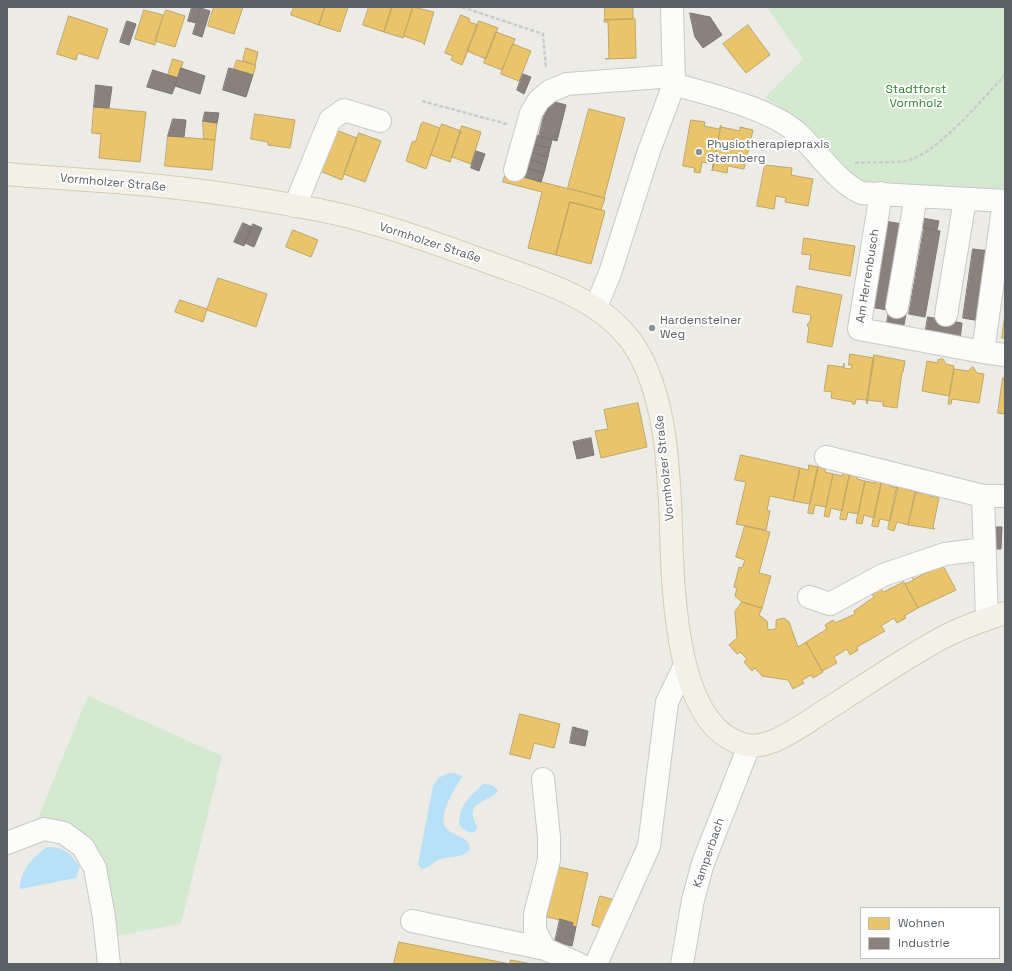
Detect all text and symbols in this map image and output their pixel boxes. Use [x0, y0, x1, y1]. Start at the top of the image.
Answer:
park label: Stadtforst Vormholz [885, 83, 947, 111]
place label: Physiotherapiepraxis Sternberg [707, 138, 830, 166]
marker: Physiotherapiepraxis Sternberg [694, 147, 704, 157]
street label: Vormholzer Straße [59, 171, 167, 195]
street label: Vormholzer Straße [377, 220, 483, 266]
street label: Am Herrenbusch [853, 228, 883, 324]
place label: Hardensteiner Weg [660, 314, 742, 342]
marker: Hardensteiner Weg [647, 323, 657, 333]
street label: Vormholzer Straße [652, 414, 678, 522]
street label: Kamperbach [690, 816, 728, 890]
legend [860, 907, 1000, 959]
text: Wohnen [898, 915, 945, 931]
text: Industrie [898, 935, 950, 951]

